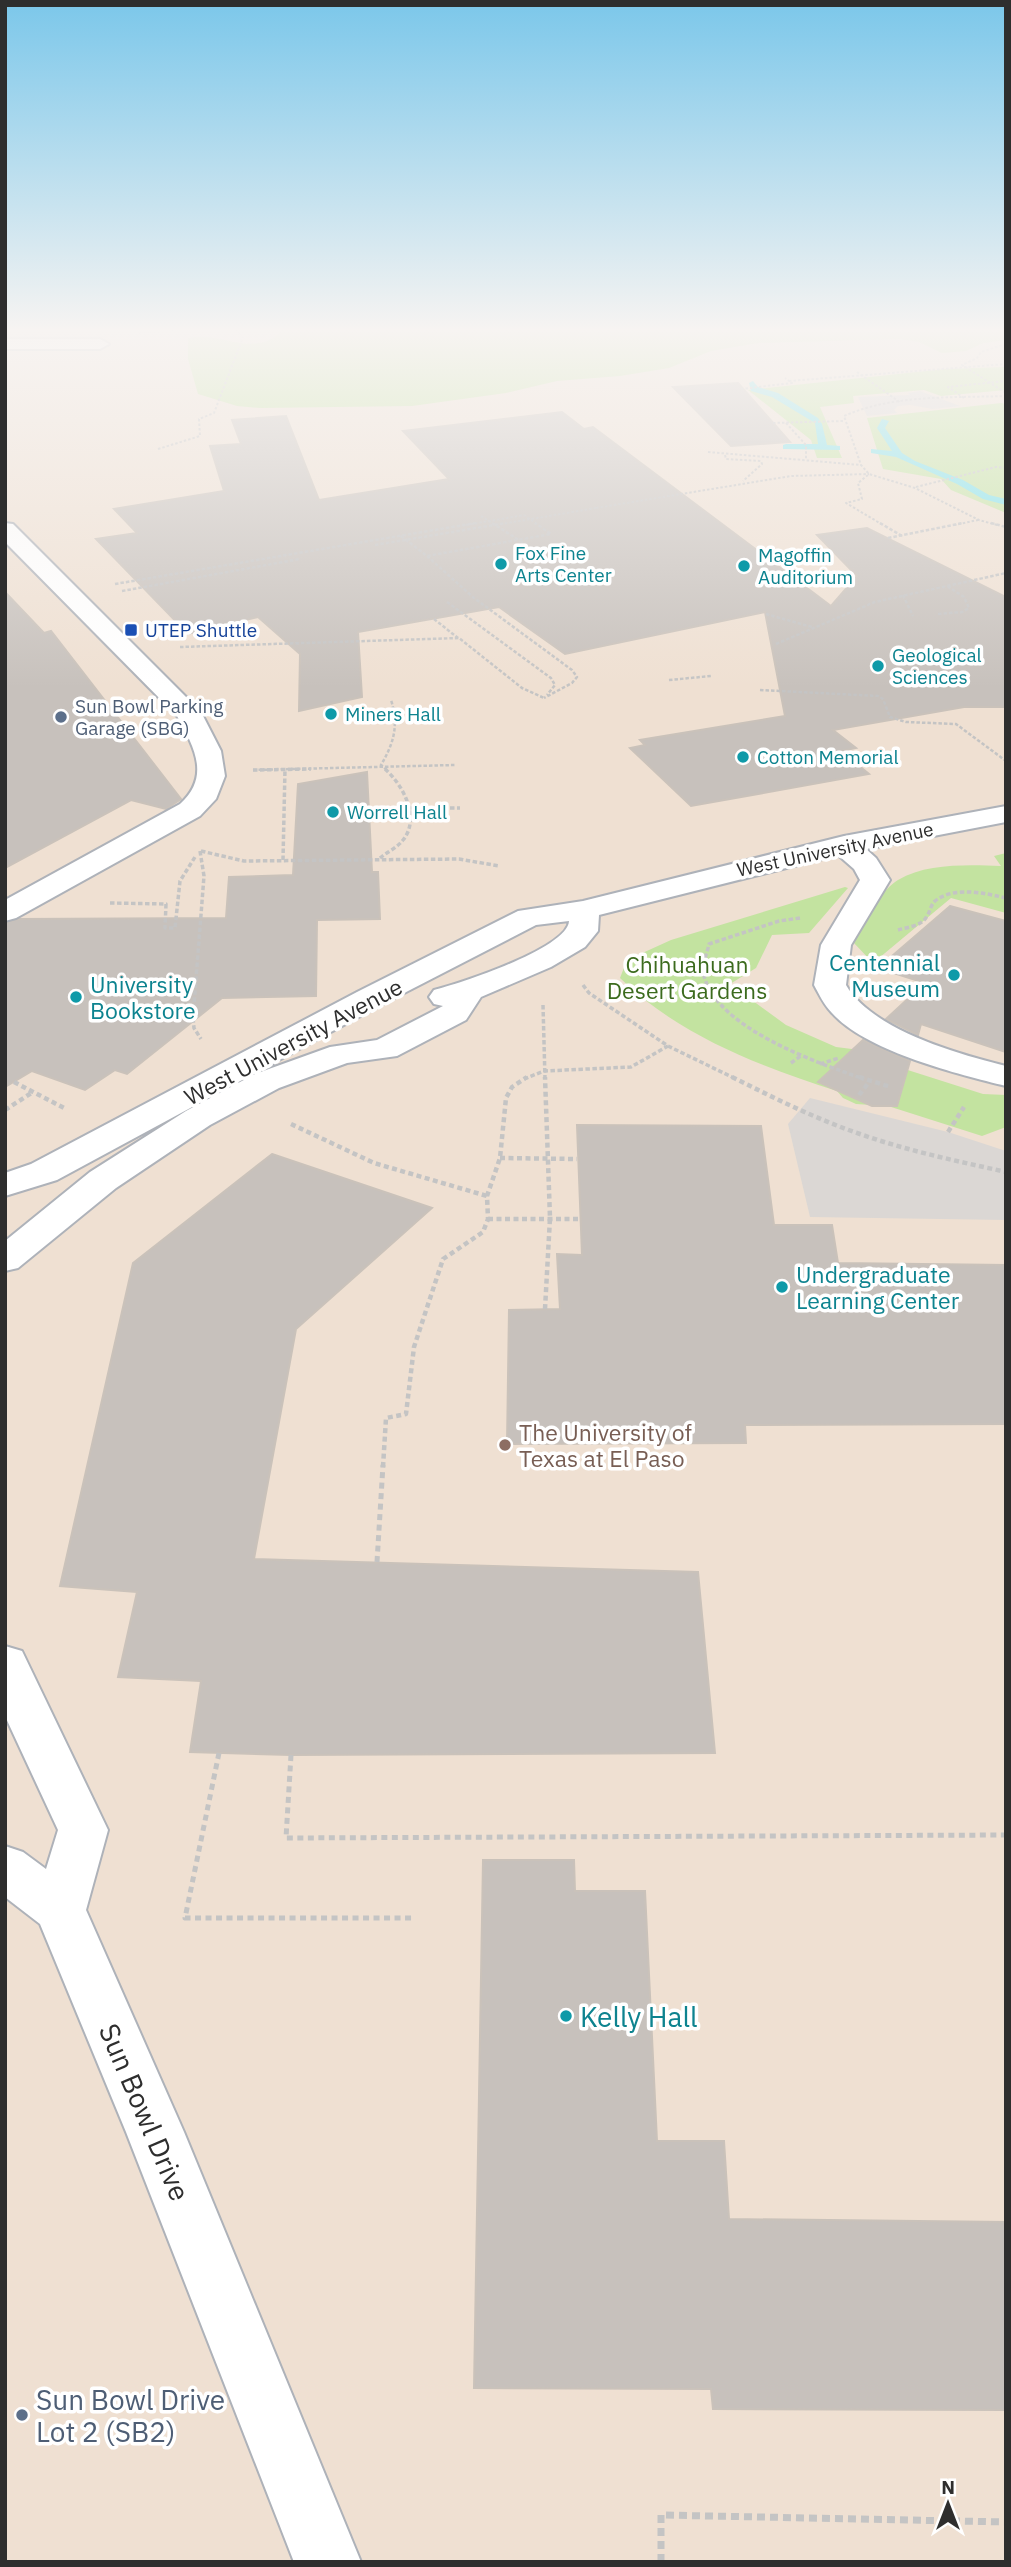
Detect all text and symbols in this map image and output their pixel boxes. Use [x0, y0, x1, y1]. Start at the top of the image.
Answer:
place label: Fox Fine Arts Center [515, 541, 612, 587]
place label: Magoffin Auditorium [758, 543, 853, 589]
marker: Fox Fine Arts Center [493, 556, 509, 572]
marker: Magoffin Auditorium [736, 558, 752, 574]
place label: UTEP Shuttle [145, 618, 257, 642]
marker: UTEP Shuttle [123, 622, 139, 638]
place label: Geological Sciences [892, 643, 982, 689]
marker: Geological Sciences [870, 658, 886, 674]
place label: Sun Bowl Parking Garage (SBG) [75, 694, 223, 740]
place label: Miners Hall [345, 702, 441, 726]
marker: Miners Hall [323, 706, 339, 722]
marker: Sun Bowl Parking Garage (SBG) [53, 709, 69, 725]
place label: Cotton Memorial [757, 745, 899, 769]
marker: Cotton Memorial [735, 749, 751, 765]
place label: Worrell Hall [347, 800, 447, 824]
marker: Worrell Hall [325, 804, 341, 820]
street label: West University Avenue [734, 816, 936, 882]
place label: Centennial Museum [829, 947, 940, 1003]
park label: Chihuahuan Desert Gardens [607, 949, 767, 1005]
marker: Centennial Museum [946, 967, 962, 983]
place label: University Bookstore [90, 969, 196, 1025]
street label: West University Avenue [179, 971, 407, 1111]
marker: University Bookstore [68, 989, 84, 1005]
place label: Undergraduate Learning Center [796, 1259, 960, 1315]
marker: Undergraduate Learning Center [774, 1279, 790, 1295]
place label: The University of Texas at El Paso [519, 1417, 692, 1473]
marker: The University of Texas at El Paso [497, 1437, 513, 1453]
place label: Kelly Hall [580, 1998, 698, 2035]
marker: Kelly Hall [558, 2008, 574, 2024]
street label: Sun Bowl Drive [91, 2018, 199, 2206]
place label: Sun Bowl Drive Lot 2 (SB2) [36, 2381, 225, 2450]
marker: Sun Bowl Drive Lot 2 (SB2) [14, 2407, 30, 2423]
north arrow [913, 2469, 983, 2539]
text: N [941, 2475, 955, 2499]

